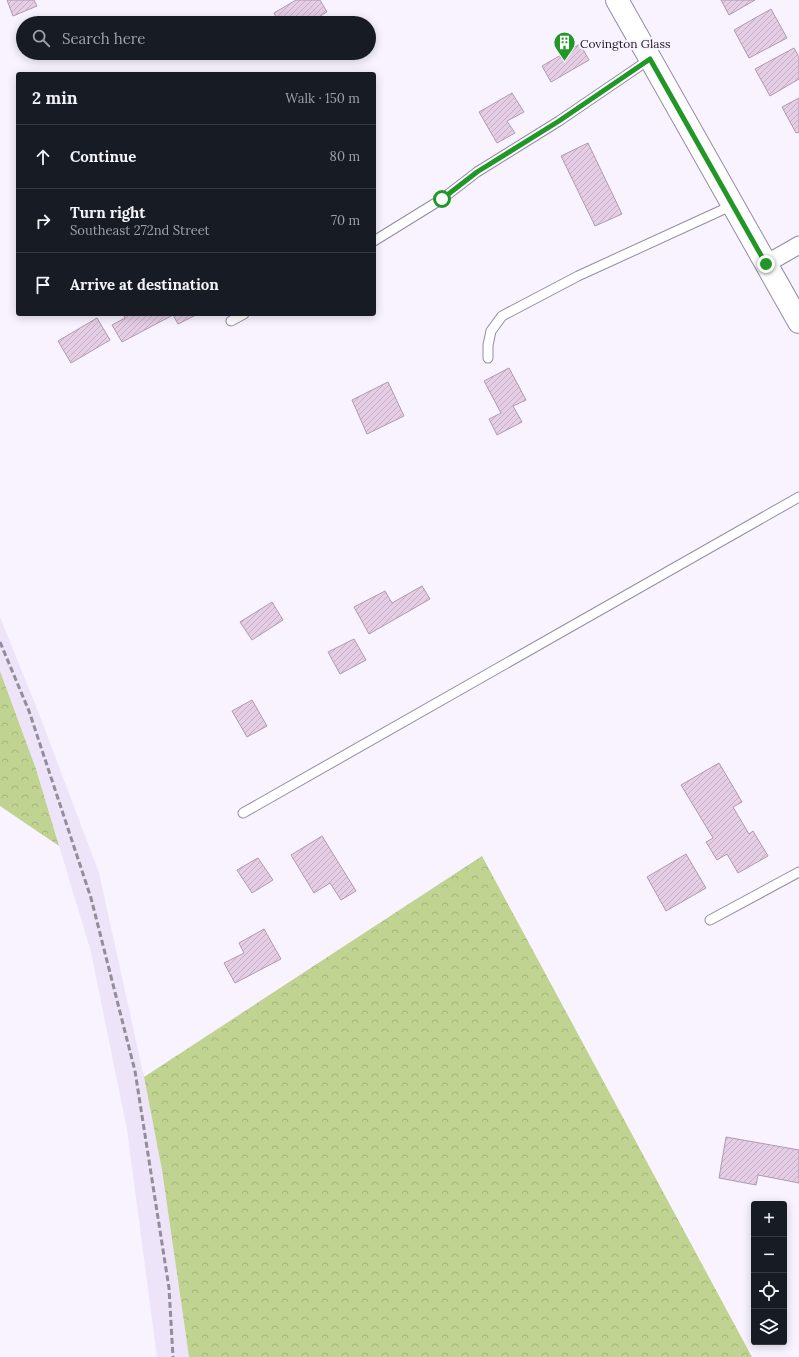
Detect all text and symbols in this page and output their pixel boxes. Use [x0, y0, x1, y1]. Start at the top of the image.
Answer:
search box [16, 16, 376, 60]
icon: search [30, 27, 52, 49]
text: Search here [62, 29, 145, 48]
building icon: Covington Glass [552, 30, 578, 63]
place label: Covington Glass [580, 36, 671, 51]
text: 2 min [32, 87, 78, 109]
text: Walk · 150 m [285, 90, 360, 107]
icon: ahead [32, 146, 54, 168]
text: Continue [70, 147, 136, 166]
text: 80 m [330, 148, 360, 165]
route start [433, 190, 451, 208]
text: Turn right [70, 203, 146, 222]
icon: right [32, 210, 54, 232]
text: 70 m [331, 212, 360, 229]
text: Southeast 272nd Street [70, 222, 210, 239]
route end [757, 255, 775, 273]
icon: arrive [32, 274, 54, 296]
text: Arrive at destination [70, 275, 219, 294]
map controls [751, 1201, 787, 1345]
button: + [751, 1201, 787, 1237]
button: − [751, 1237, 787, 1273]
button: locate [751, 1273, 787, 1309]
button: layers [751, 1309, 787, 1345]

